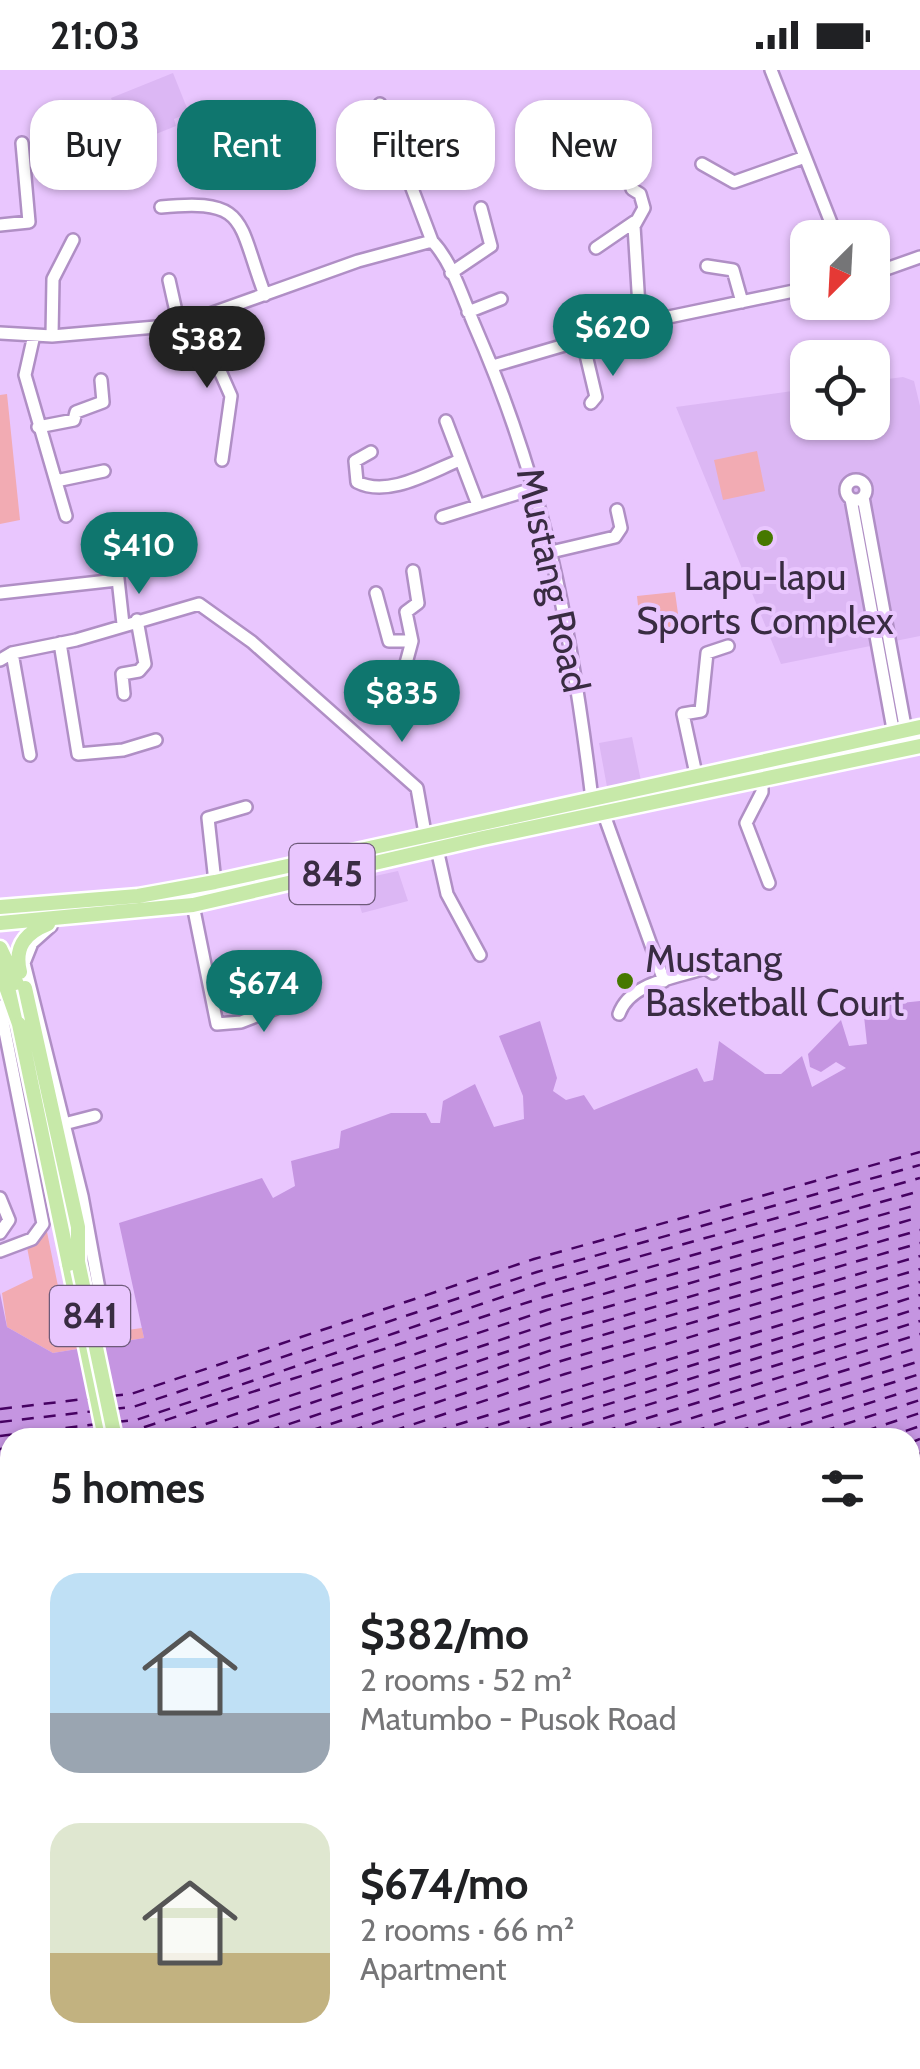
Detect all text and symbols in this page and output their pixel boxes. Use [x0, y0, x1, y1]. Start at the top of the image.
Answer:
text: 21:03 [50, 12, 140, 59]
chip: Buy [30, 100, 157, 190]
chip: Rent [177, 100, 316, 190]
chip: Filters [336, 100, 495, 190]
chip: New [515, 100, 652, 190]
north arrow [790, 220, 890, 320]
map controls [790, 220, 890, 440]
pin: $620 [554, 294, 672, 379]
pin: $382 [148, 306, 266, 391]
text: $620 [575, 307, 651, 346]
text: $382 [171, 319, 243, 358]
button: locate [790, 340, 890, 440]
street label: Mustang Road [507, 463, 600, 696]
pin: $410 [80, 512, 198, 597]
text: $410 [103, 525, 175, 564]
marker: Lapu-lapu Sports Complex [754, 527, 776, 549]
place label: Lapu-lapu Sports Complex [636, 553, 894, 644]
pin: $835 [343, 660, 461, 745]
text: $835 [366, 673, 438, 712]
road number: 845 [290, 844, 374, 904]
place label: Mustang Basketball Court [645, 935, 905, 1026]
pin: $674 [205, 950, 323, 1035]
text: $674 [228, 963, 300, 1002]
marker: Mustang Basketball Court [614, 970, 636, 992]
road number: 841 [50, 1286, 130, 1346]
icon: filters [815, 1461, 870, 1516]
text: 5 homes [50, 1462, 205, 1514]
text: $382/mo [360, 1608, 529, 1660]
icon: home [130, 1613, 250, 1733]
text: 2 rooms · 52 m² [360, 1660, 572, 1699]
text: Matumbo - Pusok Road [360, 1699, 676, 1738]
text: $674/mo [360, 1858, 529, 1910]
icon: home [130, 1863, 250, 1983]
text: 2 rooms · 66 m² [360, 1910, 574, 1949]
text: Apartment [360, 1949, 507, 1988]

